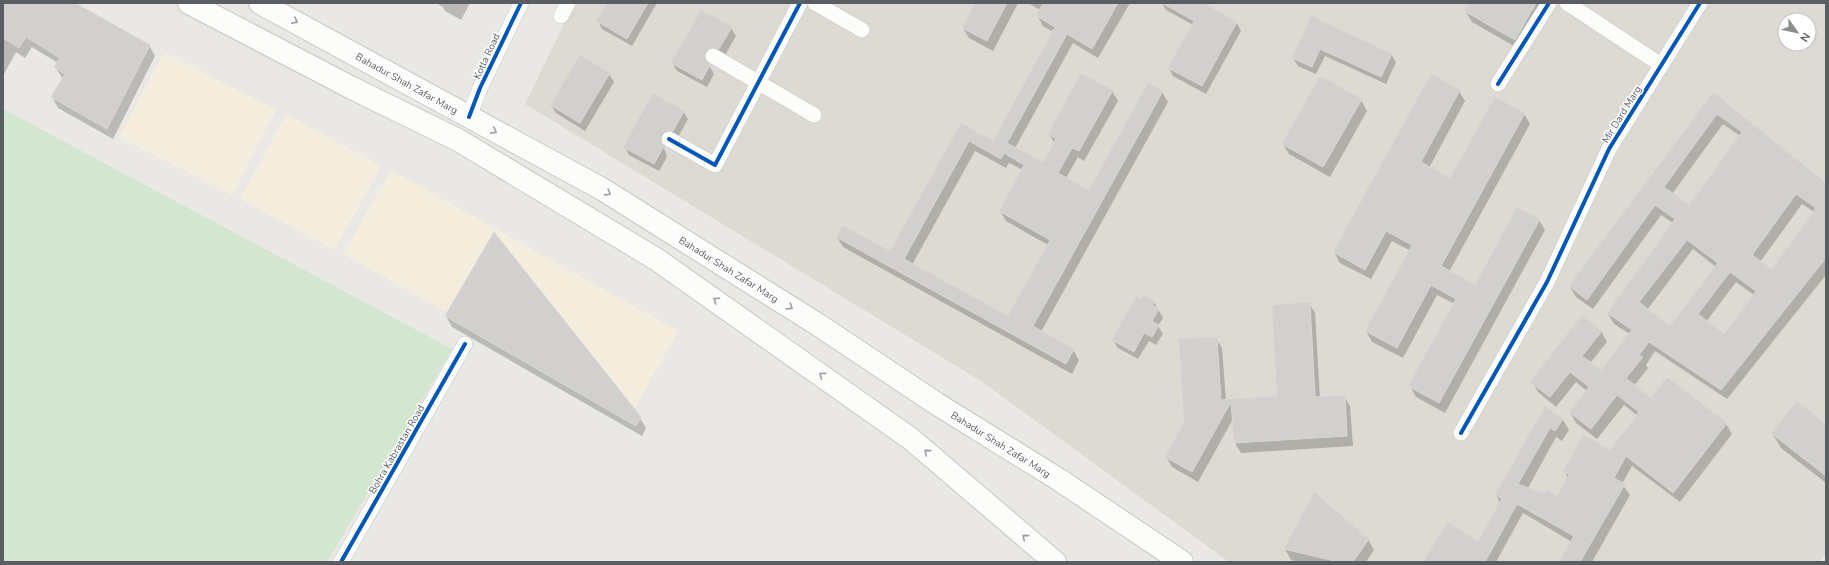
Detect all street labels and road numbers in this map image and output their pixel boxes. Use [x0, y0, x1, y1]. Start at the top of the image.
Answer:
street label: Kotla Road [470, 31, 504, 82]
street label: Bahadur Shah Zafar Marg [353, 50, 460, 118]
street label: Mir Dard Marg [1599, 83, 1645, 146]
street label: Bahadur Shah Zafar Marg [676, 233, 781, 306]
street label: Bohra Kabrastan Road [366, 402, 428, 497]
street label: Bahadur Shah Zafar Marg [948, 408, 1053, 481]

